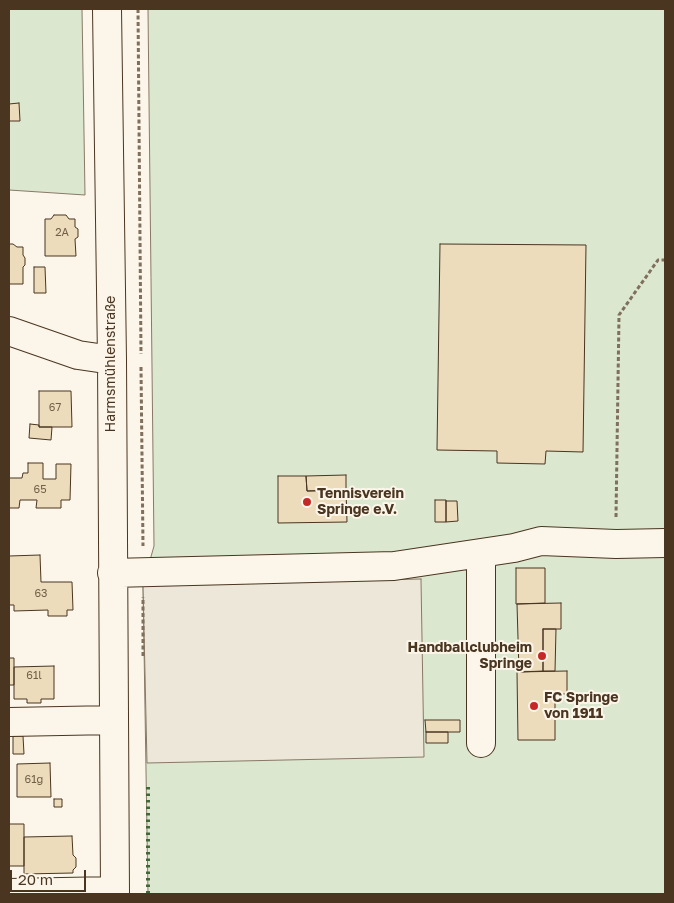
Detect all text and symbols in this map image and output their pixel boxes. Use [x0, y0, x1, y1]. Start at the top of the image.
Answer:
house number: 2A [55, 226, 69, 240]
street label: Harmsmühlenstraße [103, 296, 119, 432]
house number: 67 [49, 401, 61, 415]
house number: 65 [33, 483, 47, 497]
place label: Tennisverein Springe e.V. [317, 486, 404, 518]
marker: Tennisverein Springe e.V. [301, 496, 313, 508]
house number: 63 [34, 587, 48, 601]
place label: Handballclubheim Springe [408, 640, 532, 672]
marker: Handballclubheim Springe [536, 650, 548, 662]
house number: 61l [26, 669, 42, 683]
place label: FC Springe von 1911 [544, 690, 618, 722]
marker: FC Springe von 1911 [528, 700, 540, 712]
house number: 61g [25, 773, 43, 787]
scale bar [12, 860, 89, 892]
text: 20 m [18, 870, 53, 888]

